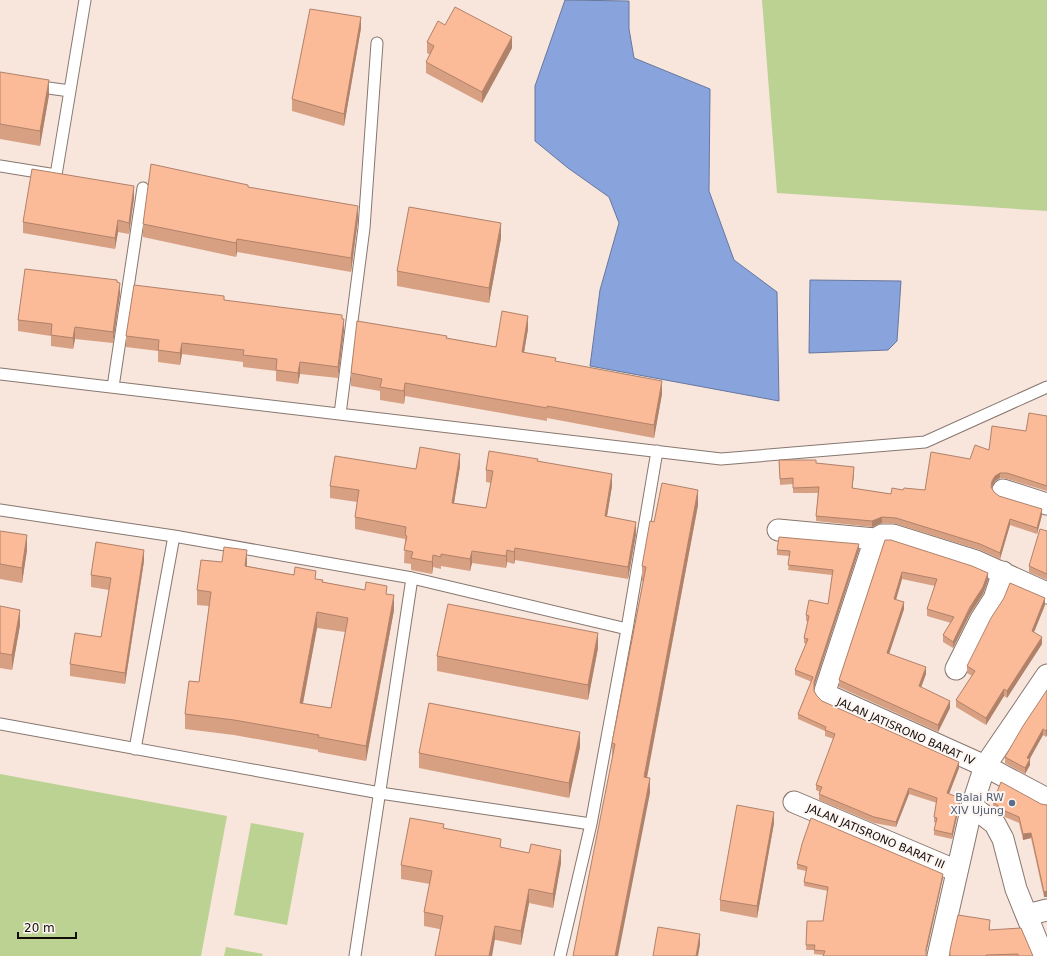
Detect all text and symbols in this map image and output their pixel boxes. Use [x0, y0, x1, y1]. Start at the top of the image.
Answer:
street label: JALAN JATISRONO BARAT IV [834, 695, 977, 768]
place label: Balai RW XIV Ujung [950, 791, 1004, 817]
marker: Balai RW XIV Ujung [1007, 798, 1017, 808]
street label: JALAN JATISRONO BARAT III [804, 801, 947, 871]
scale bar [18, 914, 76, 940]
text: 20 m [24, 921, 55, 935]

